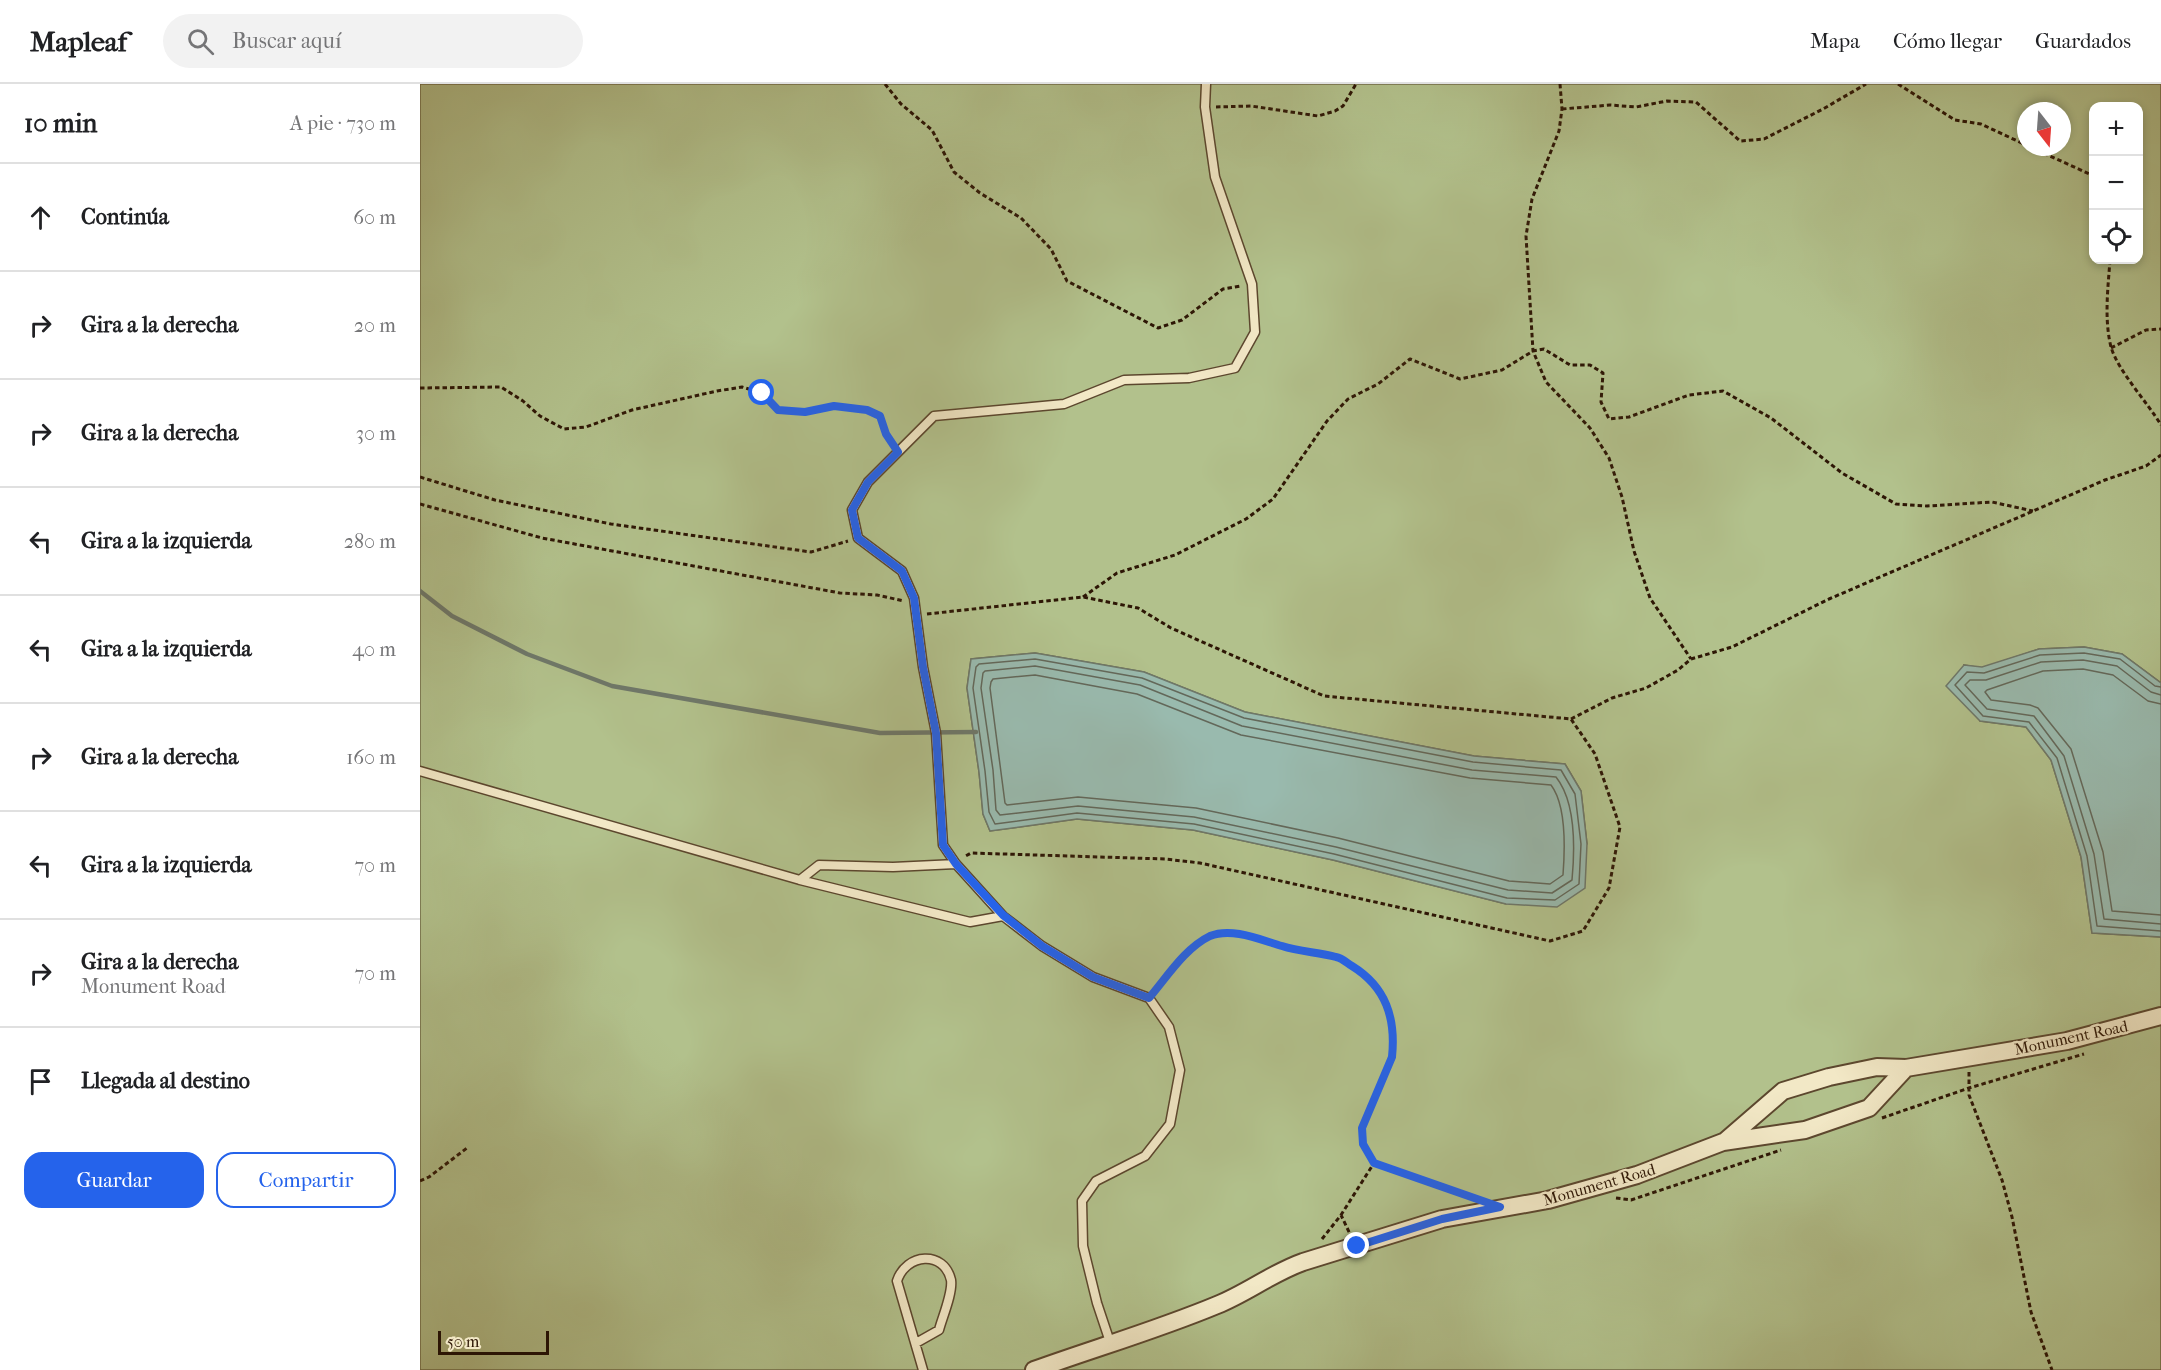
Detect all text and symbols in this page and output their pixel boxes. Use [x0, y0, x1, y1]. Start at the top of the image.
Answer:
search box [163, 14, 583, 68]
text: Mapleaf [30, 25, 127, 58]
icon: search [184, 25, 217, 58]
text: Buscar aquí [232, 28, 341, 54]
text: Mapa [1810, 29, 1860, 53]
text: Cómo llegar [1893, 29, 2002, 53]
text: Guardados [2035, 29, 2131, 53]
north arrow [2017, 102, 2071, 156]
map controls [2089, 102, 2143, 264]
button: + [2089, 102, 2143, 156]
text: 10 min [24, 108, 97, 139]
text: A pie · 730 m [290, 112, 396, 135]
button: − [2089, 156, 2143, 210]
icon: ahead [24, 201, 57, 234]
text: Continúa [81, 204, 169, 230]
text: 60 m [353, 206, 396, 229]
button: locate [2089, 210, 2143, 264]
icon: right [24, 309, 57, 342]
text: Gira a la derecha [81, 312, 238, 338]
text: 20 m [354, 314, 396, 337]
route start [748, 379, 774, 405]
icon: right [24, 417, 57, 450]
text: Gira a la derecha [81, 420, 238, 446]
text: 30 m [356, 422, 396, 445]
icon: left [24, 525, 57, 558]
text: Gira a la izquierda [81, 528, 252, 554]
text: 280 m [344, 530, 396, 553]
icon: left [24, 633, 57, 666]
text: Gira a la izquierda [81, 636, 252, 662]
text: 40 m [352, 638, 396, 661]
icon: right [24, 741, 57, 774]
text: Gira a la derecha [81, 744, 238, 770]
text: 160 m [346, 746, 396, 769]
icon: left [24, 849, 57, 882]
text: Gira a la izquierda [81, 852, 252, 878]
text: 70 m [354, 854, 396, 877]
text: Gira a la derecha [81, 949, 238, 975]
icon: right [24, 957, 57, 990]
text: 70 m [354, 962, 396, 985]
text: Monument Road [81, 975, 226, 998]
street label: Monument Road [2013, 1016, 2130, 1059]
icon: arrive [24, 1065, 57, 1098]
text: Llegada al destino [81, 1068, 250, 1094]
button: Guardar [24, 1152, 204, 1208]
button: Compartir [216, 1152, 396, 1208]
street label: Monument Road [1541, 1159, 1658, 1210]
route end [1343, 1232, 1369, 1258]
scale bar [438, 1328, 549, 1356]
text: 50 m [447, 1332, 479, 1351]

